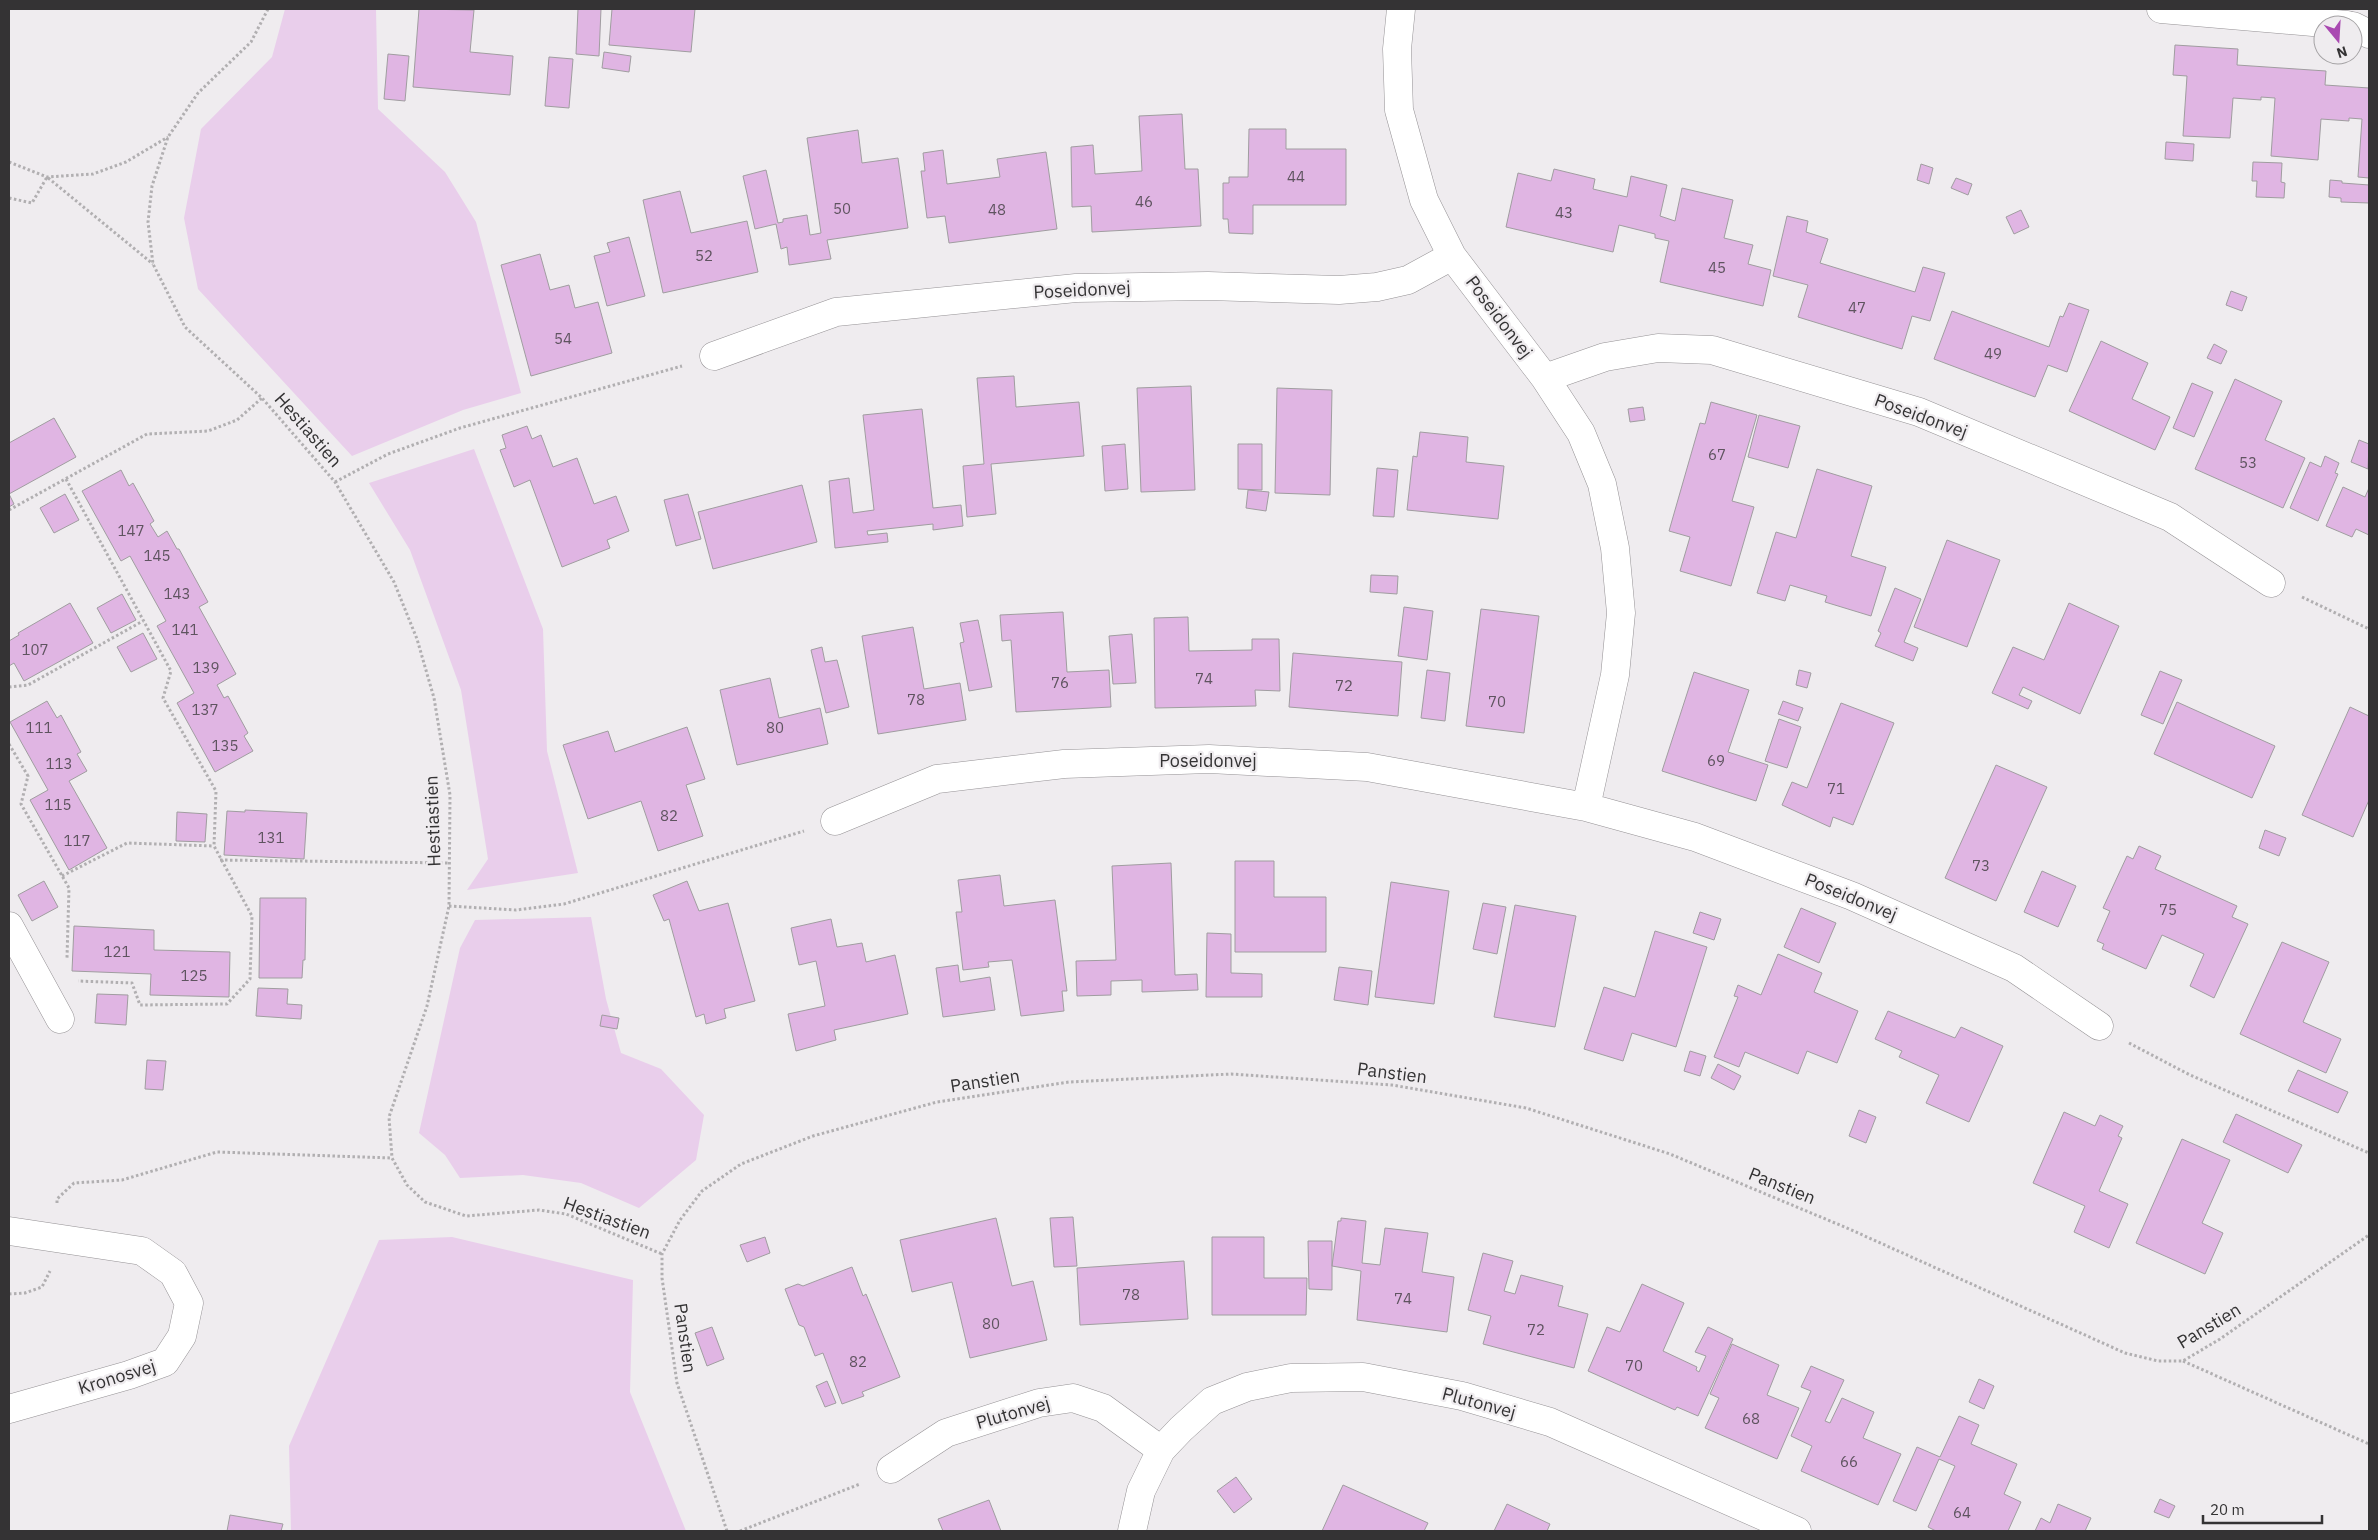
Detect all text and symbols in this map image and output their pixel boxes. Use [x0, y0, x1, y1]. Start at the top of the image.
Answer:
north arrow [2313, 15, 2363, 65]
text: N [2334, 42, 2350, 62]
house number: 44 [1287, 167, 1305, 186]
house number: 46 [1135, 192, 1153, 211]
house number: 50 [833, 199, 851, 218]
house number: 48 [988, 200, 1006, 219]
house number: 43 [1555, 203, 1573, 222]
house number: 52 [695, 246, 713, 265]
house number: 45 [1708, 258, 1726, 277]
street label: Poseidonvej [1461, 271, 1538, 363]
street label: Poseidonvej [1033, 275, 1131, 304]
house number: 47 [1848, 298, 1866, 317]
house number: 54 [554, 329, 572, 348]
house number: 49 [1984, 344, 2002, 363]
street label: Hestiastien [270, 388, 347, 472]
street label: Poseidonvej [1871, 388, 1971, 443]
house number: 67 [1708, 445, 1726, 464]
house number: 53 [2239, 453, 2257, 472]
house number: 147 [117, 521, 145, 540]
house number: 145 [143, 546, 171, 565]
house number: 143 [163, 584, 191, 603]
house number: 141 [171, 620, 199, 639]
house number: 107 [21, 640, 49, 659]
house number: 139 [192, 658, 220, 677]
house number: 74 [1195, 669, 1213, 688]
house number: 76 [1051, 673, 1069, 692]
house number: 72 [1335, 676, 1353, 695]
house number: 78 [907, 690, 925, 709]
house number: 70 [1488, 692, 1506, 711]
house number: 137 [191, 700, 219, 719]
house number: 111 [25, 718, 53, 737]
house number: 80 [766, 718, 784, 737]
house number: 135 [211, 736, 239, 755]
street label: Poseidonvej [1159, 749, 1257, 772]
house number: 69 [1707, 751, 1725, 770]
house number: 113 [45, 754, 73, 773]
street label: Hestiastien [419, 775, 446, 867]
house number: 71 [1827, 779, 1845, 798]
house number: 115 [44, 795, 72, 814]
house number: 82 [660, 806, 678, 825]
house number: 131 [257, 828, 285, 847]
house number: 117 [63, 831, 91, 850]
house number: 73 [1972, 856, 1990, 875]
street label: Poseidonvej [1802, 868, 1901, 925]
house number: 75 [2159, 900, 2177, 919]
house number: 121 [103, 942, 131, 961]
house number: 125 [180, 966, 208, 985]
street label: Panstien [1356, 1057, 1428, 1088]
street label: Panstien [948, 1064, 1021, 1097]
street label: Panstien [1745, 1162, 1819, 1209]
street label: Hestiastien [560, 1191, 654, 1244]
house number: 78 [1122, 1285, 1140, 1304]
house number: 74 [1394, 1289, 1412, 1308]
street label: Panstien [2173, 1298, 2245, 1353]
street label: Panstien [669, 1302, 702, 1374]
house number: 80 [982, 1314, 1000, 1333]
house number: 72 [1527, 1320, 1545, 1339]
house number: 82 [849, 1352, 867, 1371]
street label: Kronosvej [75, 1354, 158, 1399]
house number: 70 [1625, 1356, 1643, 1375]
street label: Plutonvej [1440, 1382, 1519, 1423]
street label: Plutonvej [973, 1391, 1052, 1434]
house number: 68 [1742, 1409, 1760, 1428]
house number: 66 [1840, 1452, 1858, 1471]
scale bar [2203, 1492, 2322, 1524]
text: 20 m [2210, 1500, 2245, 1519]
house number: 64 [1953, 1503, 1971, 1522]

